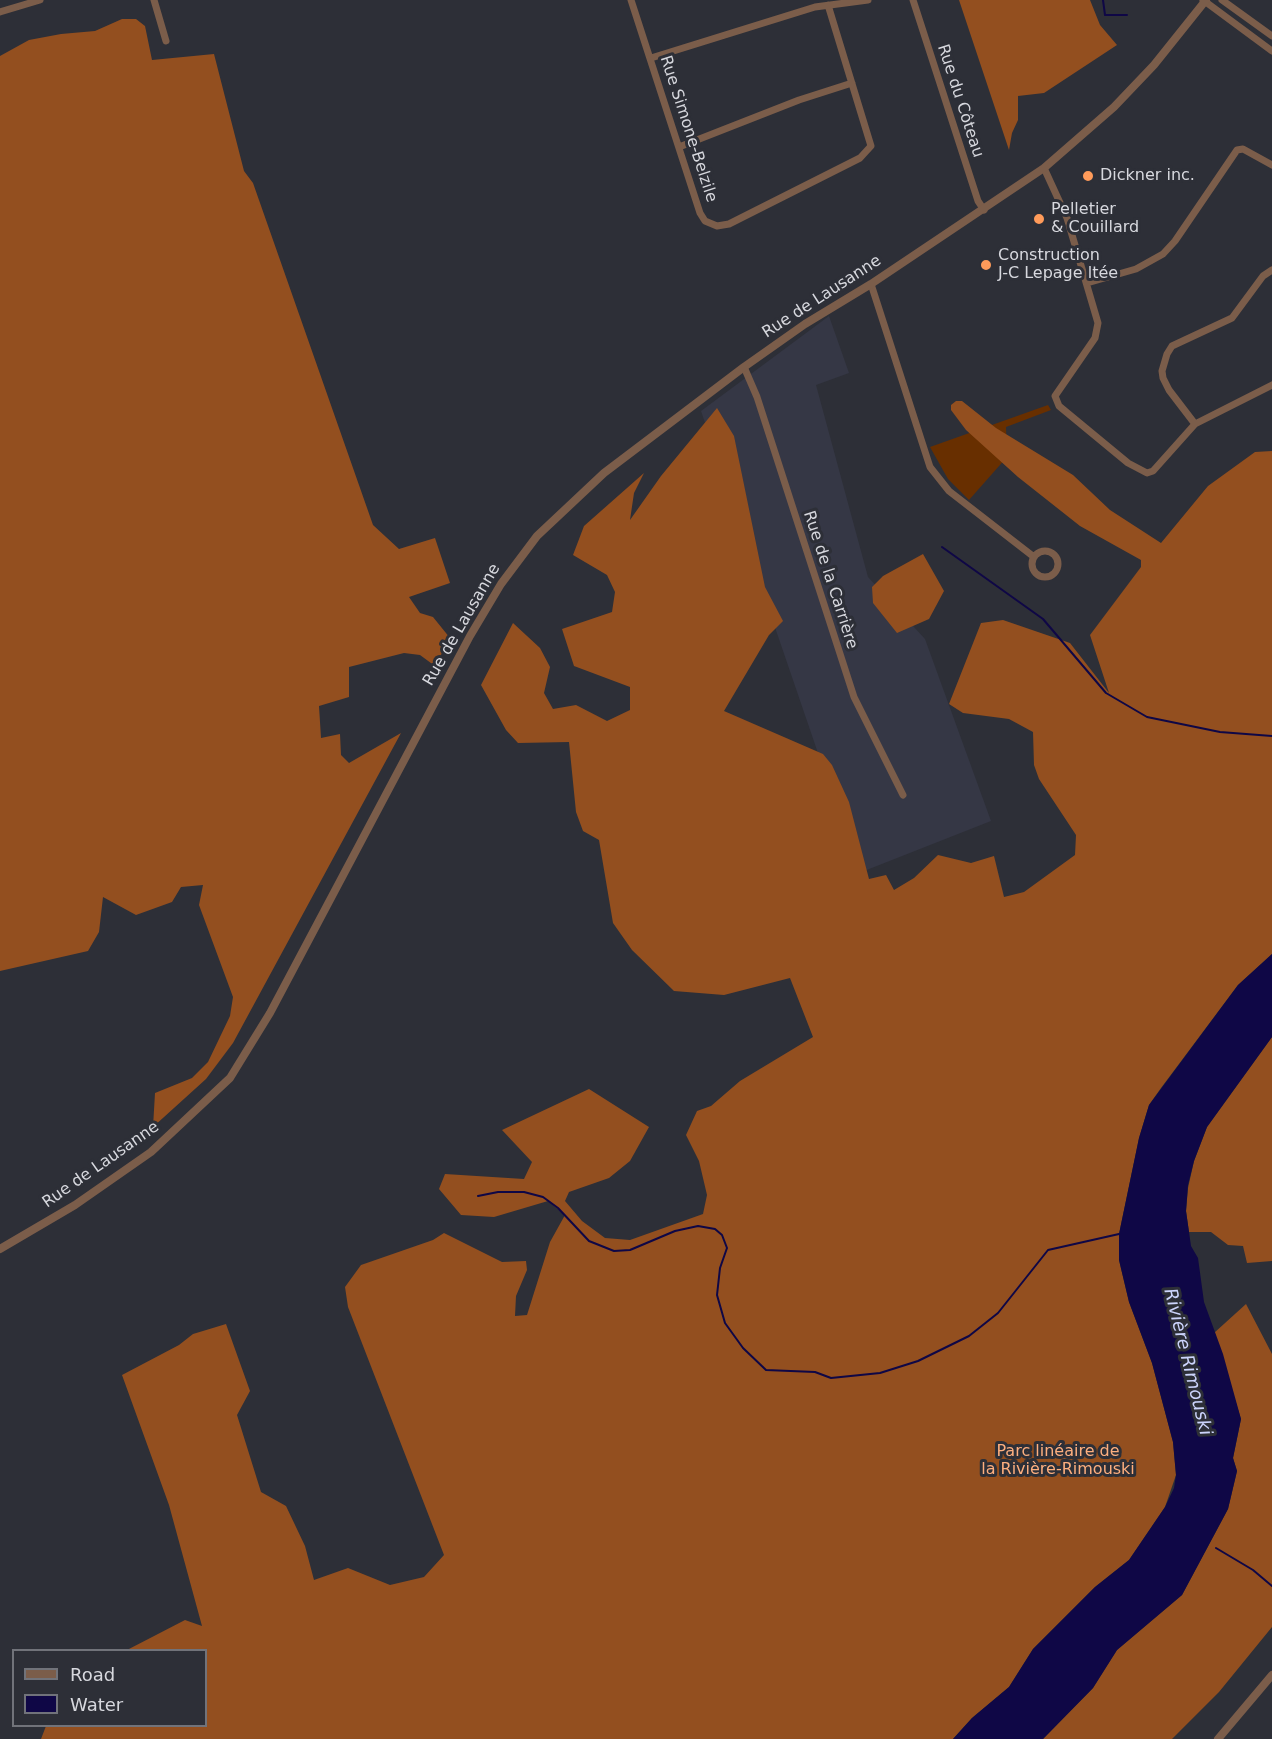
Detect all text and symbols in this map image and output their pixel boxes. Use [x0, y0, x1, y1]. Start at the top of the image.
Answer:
street label: Rue du Côteau [933, 42, 987, 160]
street label: Rue Simone-Belzile [655, 53, 721, 205]
place label: Dickner inc. [1100, 166, 1195, 186]
marker: Dickner inc. [1081, 169, 1095, 183]
place label: Pelletier & Couillard [1051, 200, 1139, 238]
marker: Pelletier & Couillard [1032, 212, 1046, 226]
place label: Construction J-C Lepage ltée [998, 246, 1118, 284]
street label: Rue de Lausanne [759, 251, 885, 343]
marker: Construction J-C Lepage ltée [979, 258, 993, 272]
street label: Rue de la Carrière [799, 509, 861, 651]
street label: Rue de Lausanne [419, 561, 505, 689]
street label: Rue de Lausanne [39, 1118, 163, 1212]
water label: Rivière Rimouski [1158, 1286, 1216, 1438]
park label: Parc linéaire de la Rivière-Rimouski [981, 1442, 1135, 1480]
legend [12, 1649, 207, 1727]
text: Road [70, 1664, 115, 1685]
text: Water [70, 1694, 123, 1715]

